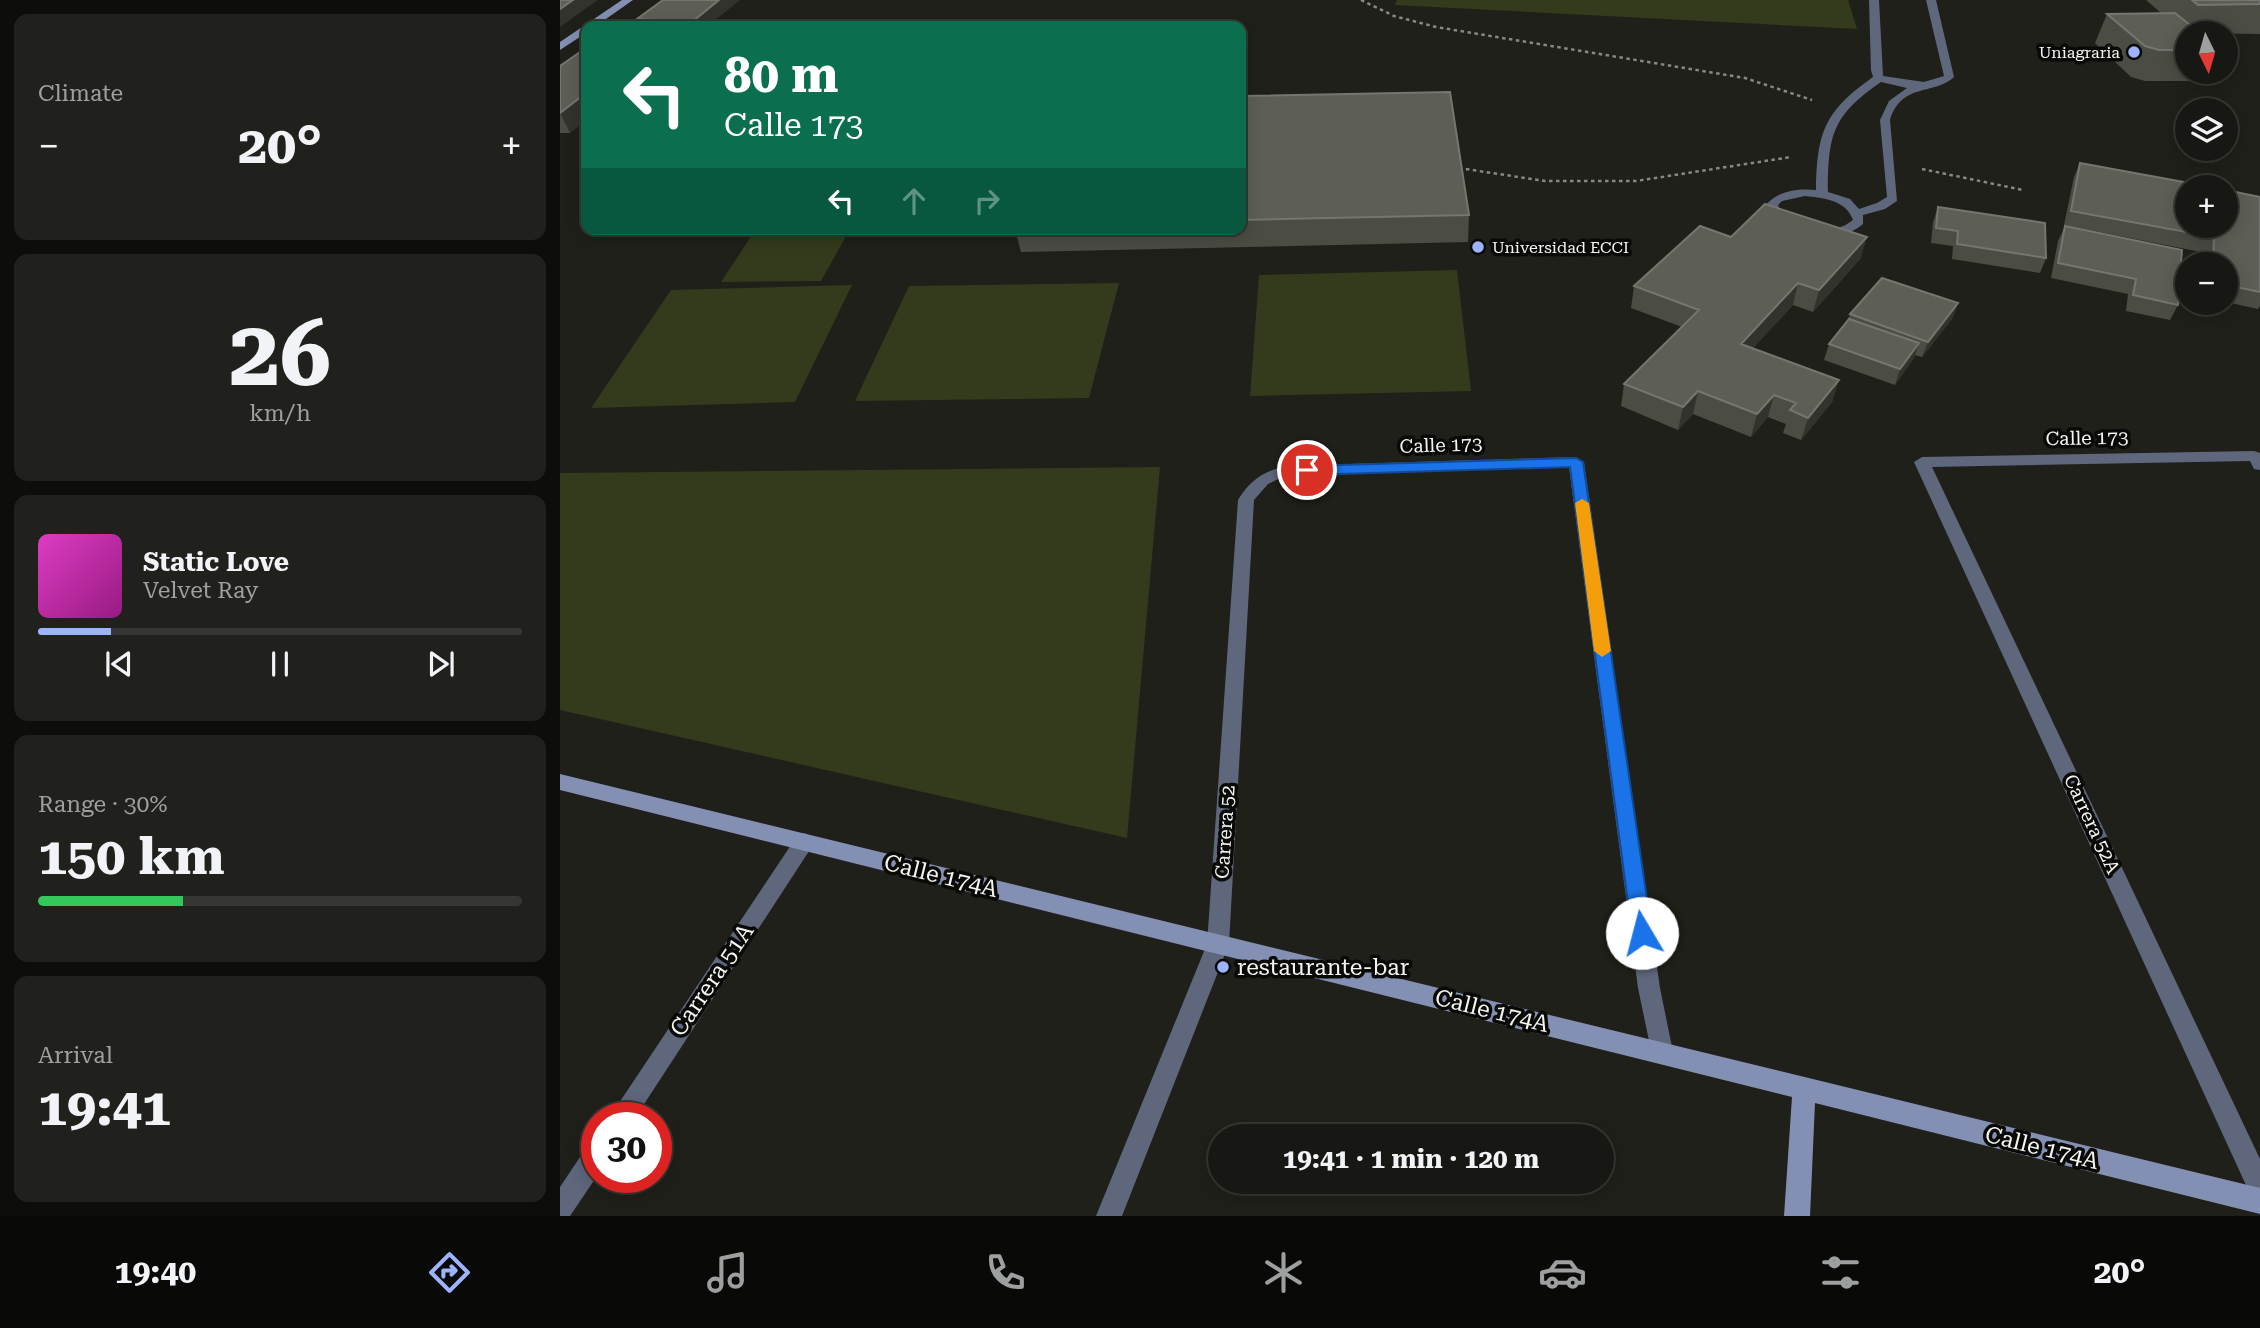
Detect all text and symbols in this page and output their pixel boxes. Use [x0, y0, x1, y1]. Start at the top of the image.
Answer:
north arrow [2175, 21, 2238, 84]
map controls [2175, 21, 2238, 315]
place label: Uniagraria [2039, 43, 2120, 62]
marker: Uniagraria [2126, 44, 2142, 60]
text: 80 m [724, 47, 839, 104]
icon: left [609, 49, 700, 140]
text: Climate [38, 80, 123, 107]
button: layers [2175, 98, 2238, 161]
text: Calle 173 [724, 106, 864, 144]
text: 20° [238, 115, 322, 176]
text: − [38, 124, 59, 168]
text: + [501, 124, 522, 168]
button: + [2175, 175, 2238, 238]
icon: left [822, 182, 860, 220]
icon: ahead [895, 182, 933, 220]
icon: right [968, 182, 1006, 220]
place label: Universidad ECCI [1492, 238, 1629, 257]
marker: Universidad ECCI [1470, 239, 1486, 255]
button: − [2175, 252, 2238, 315]
text: 26 [229, 301, 331, 407]
text: km/h [249, 400, 311, 427]
street label: Calle 173 [2045, 426, 2129, 450]
street label: Calle 173 [1399, 432, 1483, 458]
pin [1277, 440, 1337, 500]
icon: arrive [1288, 451, 1326, 489]
text: Static Love [143, 547, 289, 577]
text: Velvet Ray [143, 577, 258, 604]
icon: previous [100, 645, 138, 683]
icon: pause [261, 645, 299, 683]
icon: next [422, 645, 460, 683]
street label: Carrera 52A [2059, 771, 2125, 878]
street label: Carrera 52 [1210, 784, 1240, 880]
text: Range · 30% [38, 791, 167, 818]
text: 150 km [38, 826, 225, 887]
street label: Calle 174A [881, 849, 1001, 903]
position arrow [1605, 896, 1679, 970]
street label: Carrera 51A [665, 919, 759, 1041]
place label: restaurante-bar [1237, 954, 1409, 981]
marker: restaurante-bar [1215, 959, 1231, 975]
street label: Calle 174A [1432, 984, 1552, 1038]
text: Arrival [38, 1042, 113, 1069]
text: 19:41 [38, 1077, 171, 1138]
speed limit sign: 30 [581, 1102, 672, 1193]
street label: Calle 174A [1982, 1121, 2102, 1175]
text: 19:41 · 1 min · 120 m [1283, 1144, 1539, 1174]
icon: directions [425, 1248, 474, 1297]
icon: music [703, 1248, 752, 1297]
icon: phone [981, 1248, 1030, 1297]
icon: climate [1259, 1248, 1308, 1297]
icon: car [1538, 1248, 1587, 1297]
icon: filters [1816, 1248, 1865, 1297]
text: 19:40 [115, 1253, 196, 1291]
text: 20° [2094, 1253, 2145, 1291]

